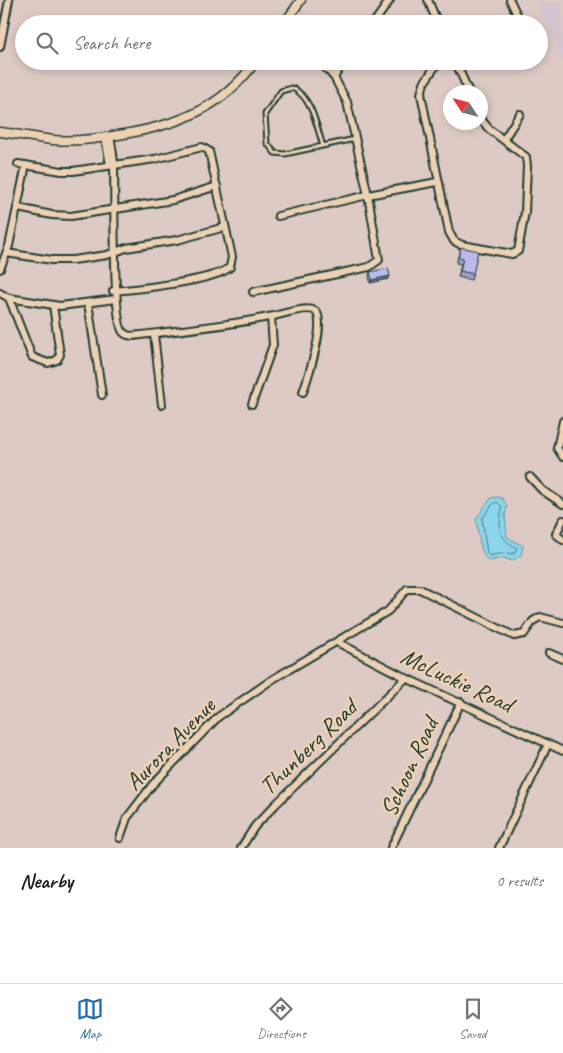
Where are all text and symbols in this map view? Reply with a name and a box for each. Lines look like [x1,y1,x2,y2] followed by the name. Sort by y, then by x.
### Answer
[15,15,548,70] search box
[33,29,61,57] icon: search
[73,31,150,55] text: Search here
[443,85,488,130] north arrow
[396,641,521,721] street label: McLuckie Road
[118,690,223,797] street label: Aurora Avenue
[253,690,366,801] street label: Thunberg Road
[373,710,446,821] street label: Schoon Road
[20,868,73,894] text: Nearby
[496,871,543,891] text: 0 results
[76,995,104,1042] tab: Map
[257,995,306,1042] tab: Directions
[459,995,487,1042] tab: Saved

